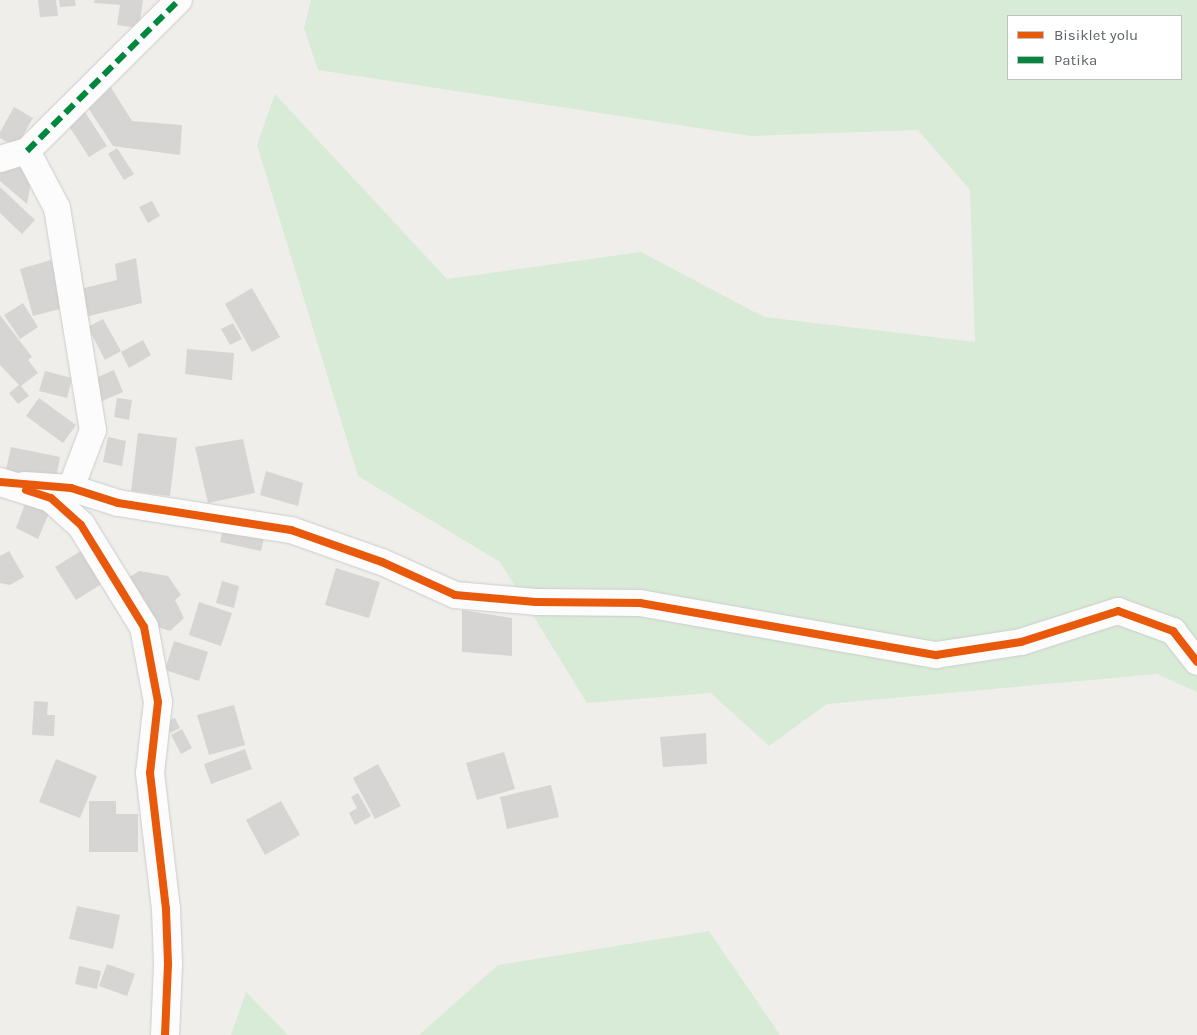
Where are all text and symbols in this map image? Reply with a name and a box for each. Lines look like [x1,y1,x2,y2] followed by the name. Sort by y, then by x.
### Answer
[1007,15,1182,80] legend
[1054,26,1138,44] text: Bisiklet yolu
[1054,51,1097,69] text: Patika

